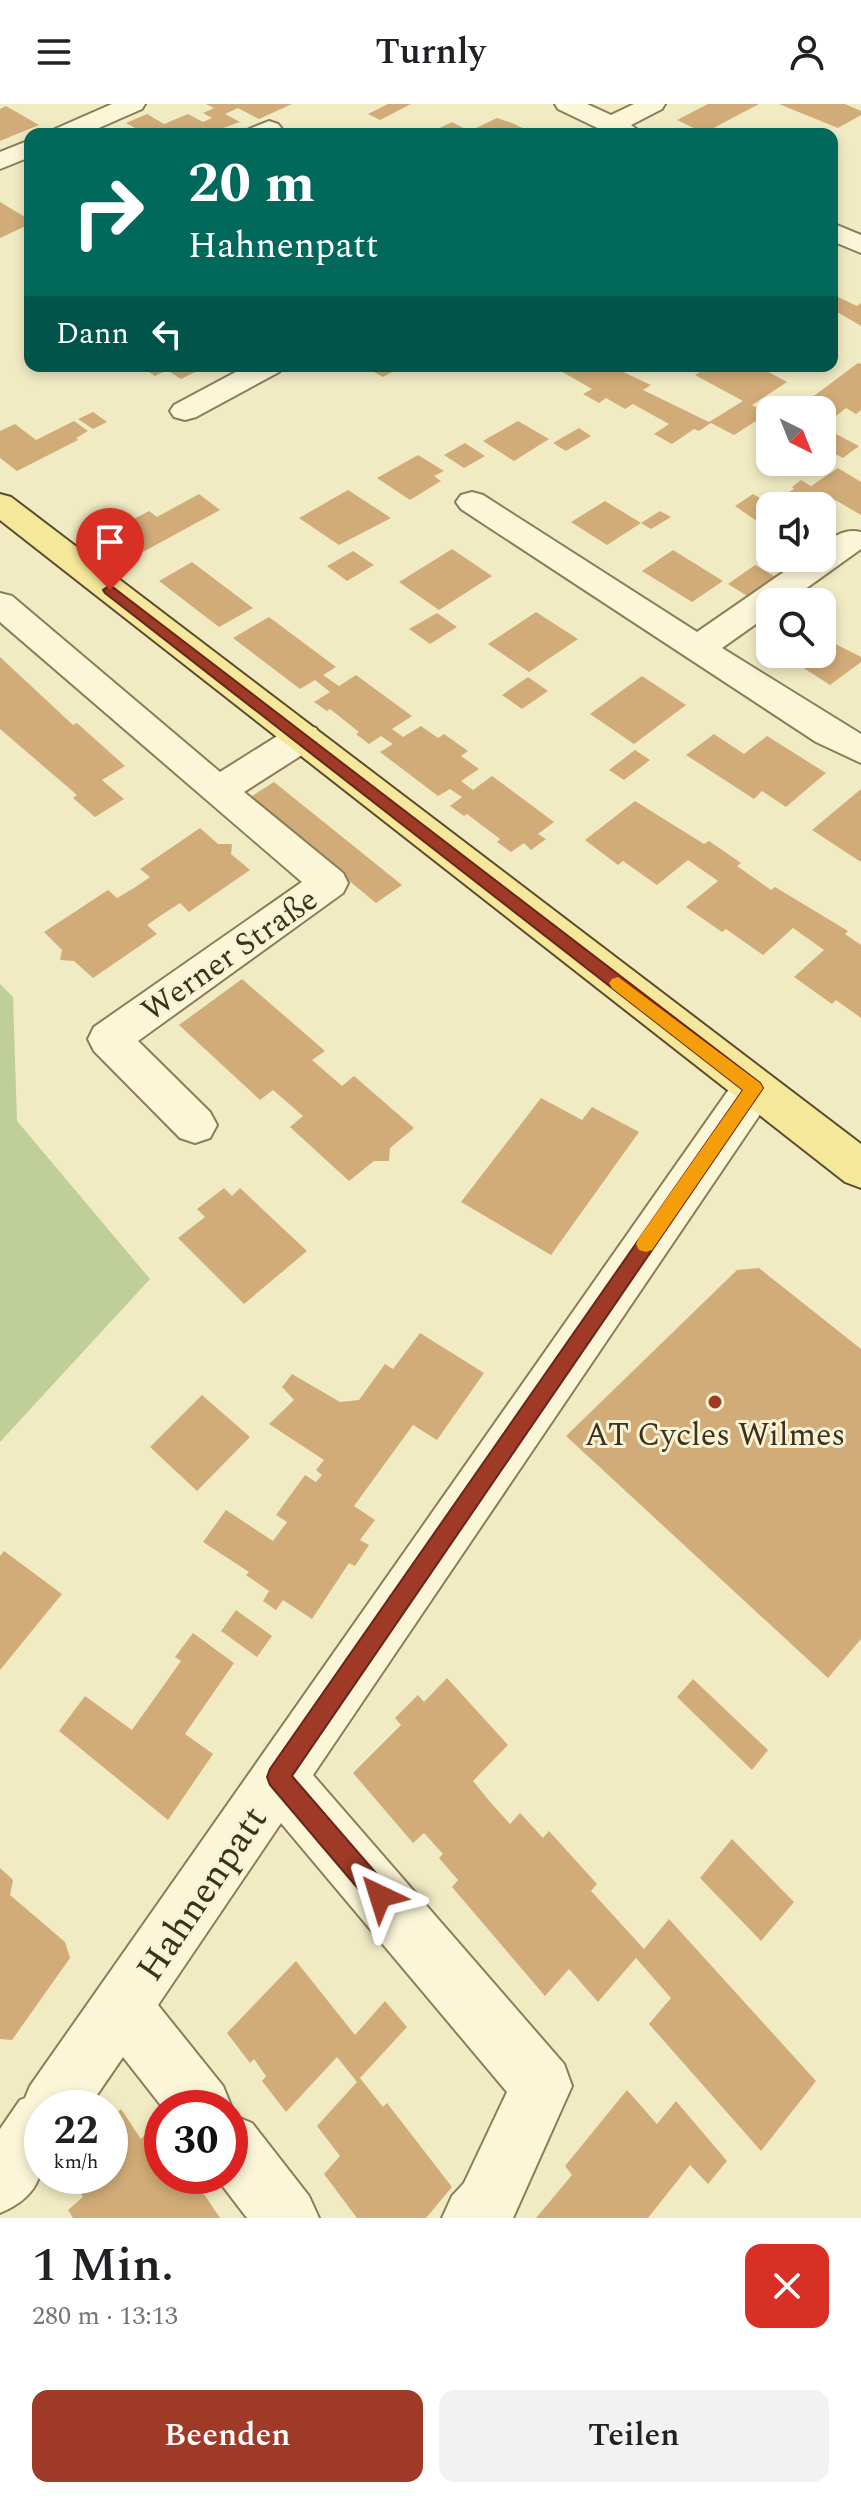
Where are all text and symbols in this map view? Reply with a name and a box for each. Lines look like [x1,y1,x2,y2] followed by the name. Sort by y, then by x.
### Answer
[375,25,486,80] text: Turnly
[32,30,76,74] icon: menu
[785,30,829,74] icon: person
[188,142,315,227] text: 20 m
[56,160,160,264] icon: right
[188,219,379,274] text: Hahnenpatt
[56,311,129,357] text: Dann
[145,312,189,356] icon: left
[756,396,836,476] north arrow
[756,396,836,668] map controls
[756,492,836,572] button: sound
[76,508,144,590] pin
[88,520,132,564] icon: arrive
[756,588,836,668] button: search
[131,876,328,1034] street label: Werner Straße
[706,1393,724,1411] marker: AT Cycles Wilmes
[585,1411,845,1460] place label: AT Cycles Wilmes
[122,1795,283,1994] street label: Hahnenpatt
[338,1854,422,1938] position arrow
[144,2090,248,2194] speed limit sign: 30
[54,2101,98,2162] text: 22
[54,2147,99,2177] text: km/h
[32,2229,174,2302] text: 1 Min.
[745,2244,829,2328] button: close
[32,2296,178,2336] text: 280 m · 13:13
[32,2390,423,2482] button: Beenden
[439,2390,829,2482] button: Teilen

